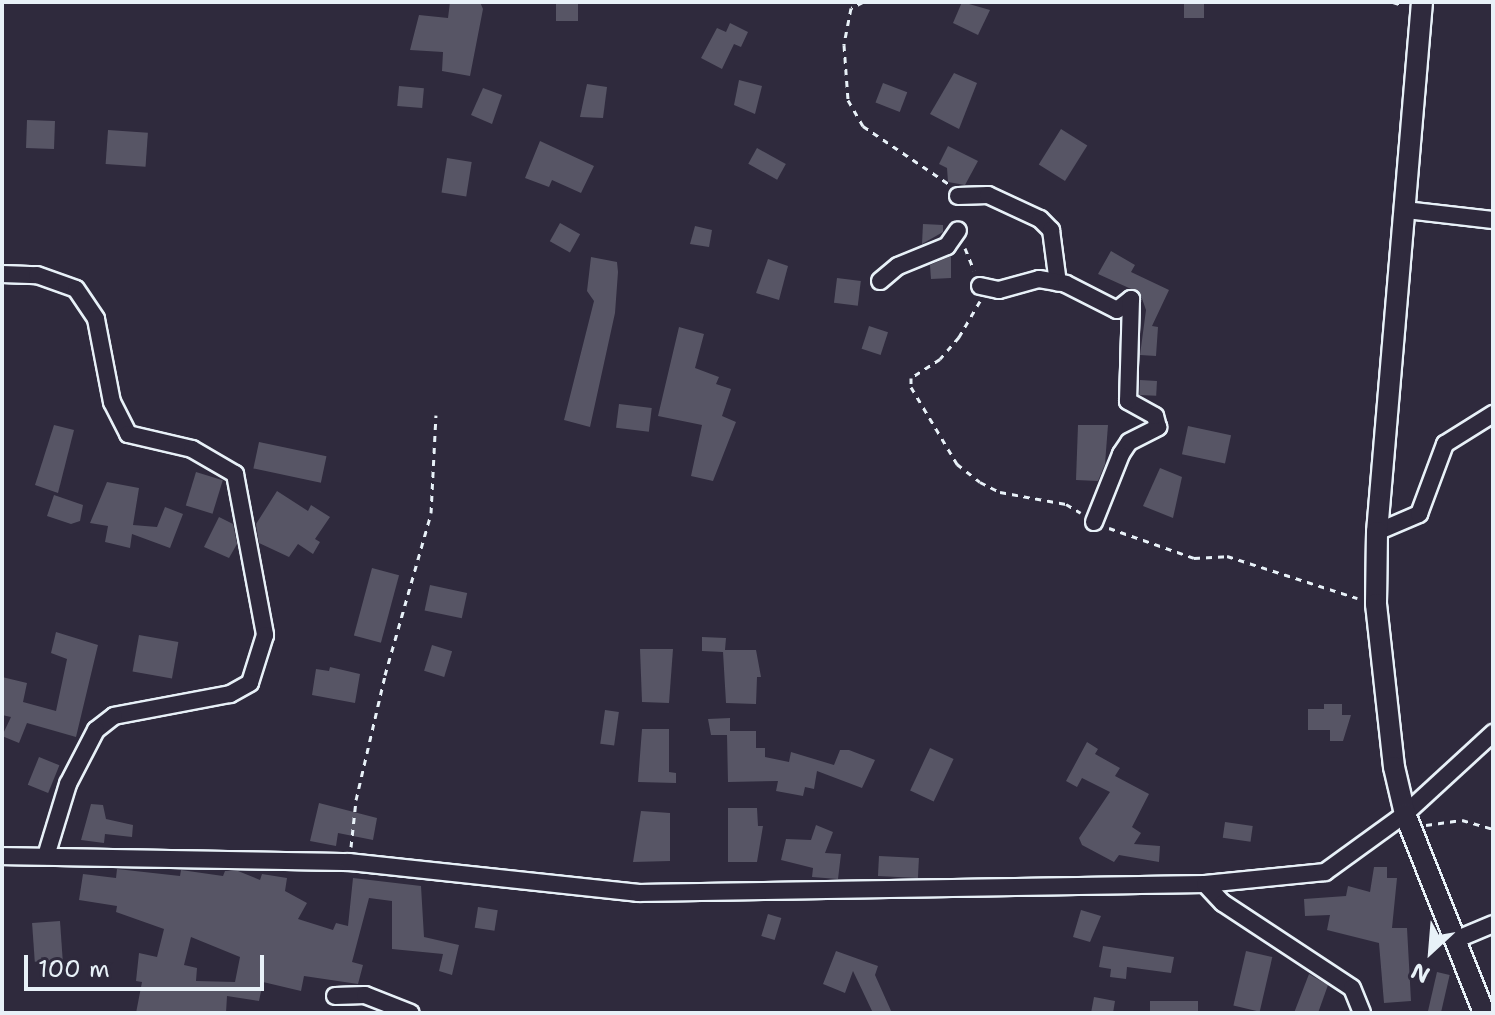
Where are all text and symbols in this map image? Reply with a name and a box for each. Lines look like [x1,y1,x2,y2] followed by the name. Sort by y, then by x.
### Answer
[1391,911,1471,991] north arrow
[28,939,268,989] scale bar
[38,953,110,985] text: 100 m
[1406,956,1434,990] text: N

